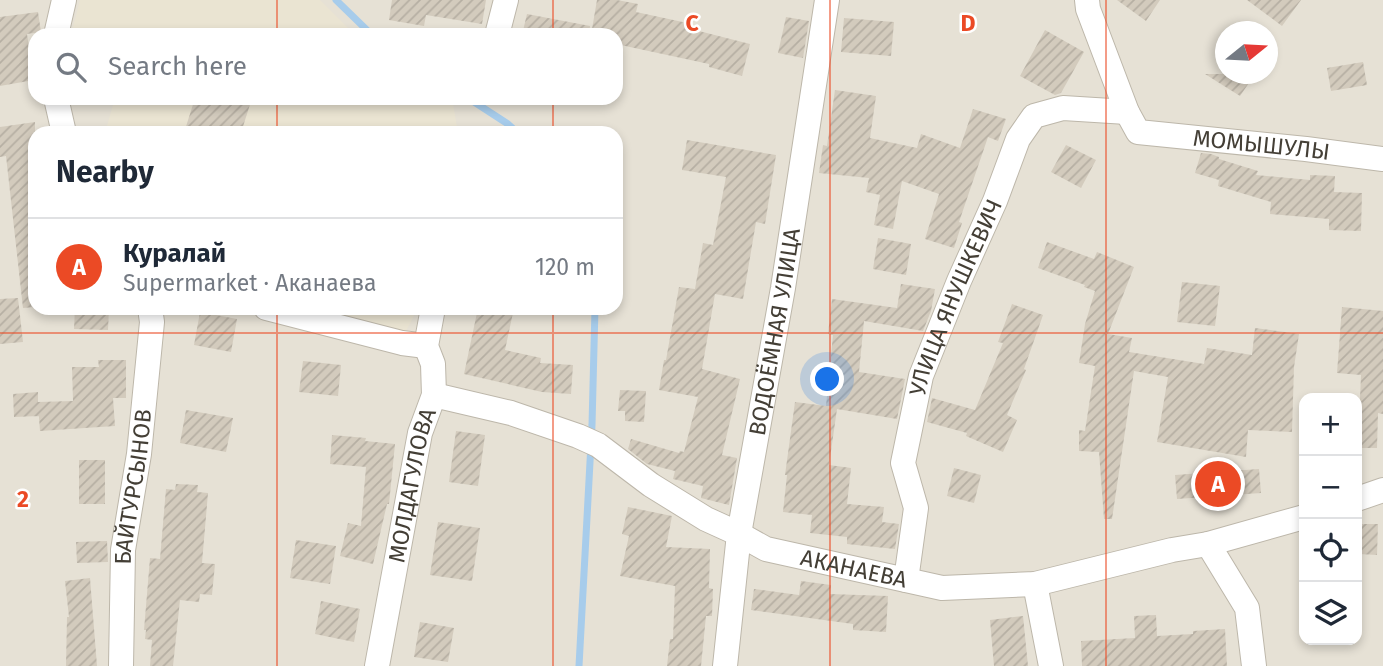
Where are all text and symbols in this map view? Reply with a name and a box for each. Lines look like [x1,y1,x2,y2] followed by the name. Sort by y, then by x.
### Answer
[685,9,699,37] text: C
[961,9,976,37] text: D
[1215,21,1278,84] north arrow
[28,28,623,105] search box
[52,48,90,86] icon: search
[108,51,247,82] text: Search here
[1192,124,1331,166] street label: МОМЫШУЛЫ
[56,154,154,190] text: Nearby
[903,195,1008,398] street label: УЛИЦА ЯНУШКЕВИЧ
[743,225,806,438] street label: ВОДОЁМНАЯ УЛИЦА
[123,238,226,269] text: Куралай
[72,253,86,281] text: A
[535,253,595,281] text: 120 m
[123,269,376,297] text: Supermarket · Аканаева
[810,362,844,396] your location
[1299,393,1362,645] map controls
[1299,393,1362,456] button: +
[382,403,442,565] street label: МОЛДАГУЛОВА
[109,408,157,565] street label: БАЙТУРСЫНОВ
[1299,456,1362,519] button: −
[1195,458,1241,510] pin: A
[17,485,29,513] text: 2
[1299,519,1362,582] button: locate
[798,543,910,594] street label: АКАНАЕВА
[1299,582,1362,645] button: layers

